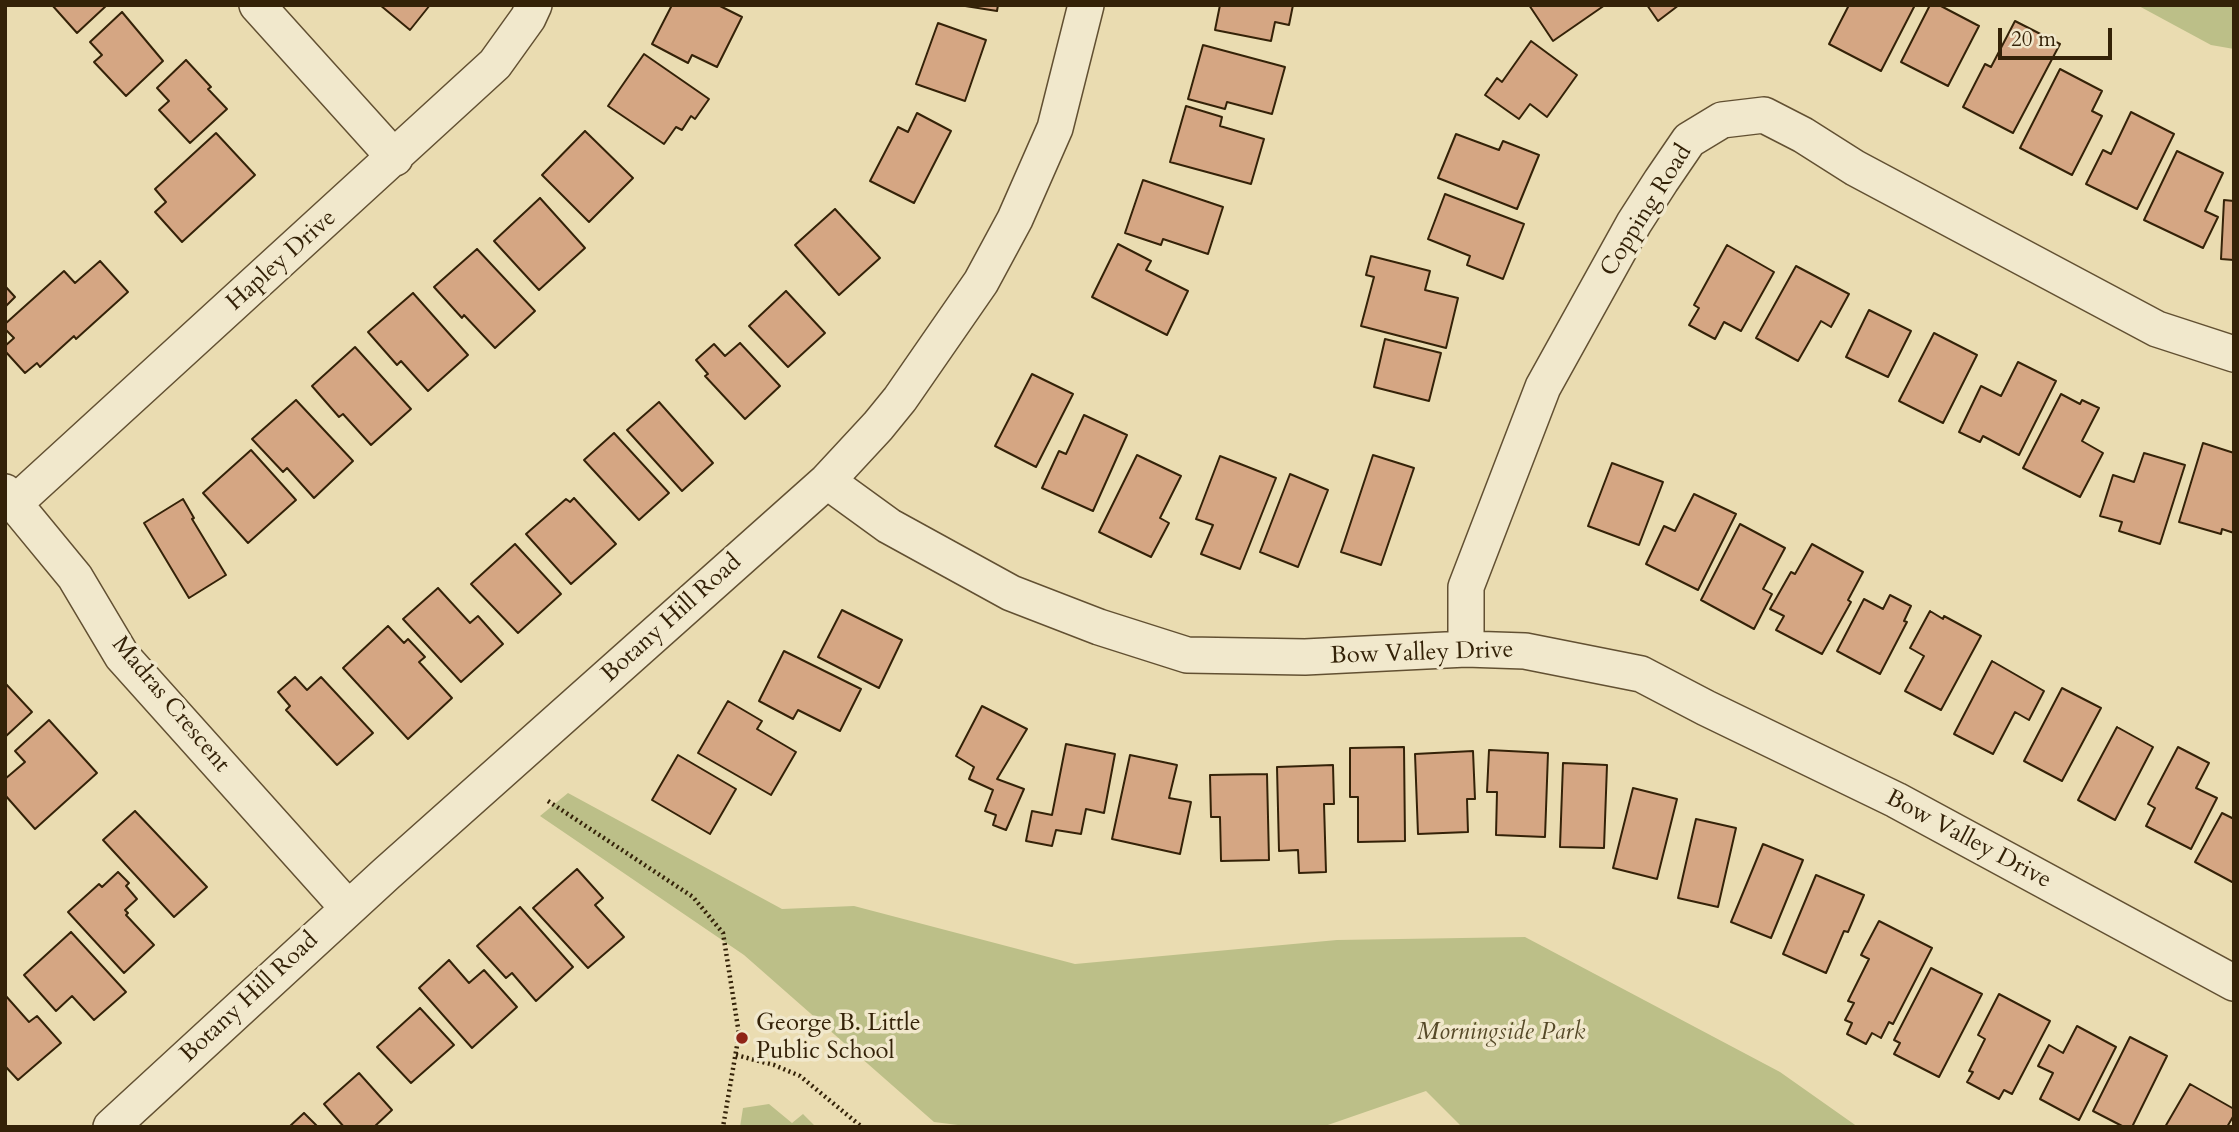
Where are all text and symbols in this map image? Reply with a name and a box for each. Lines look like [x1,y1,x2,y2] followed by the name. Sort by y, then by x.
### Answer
[2001,14,2115,58] scale bar
[2011,25,2056,54] text: 20 m
[1595,140,1699,282] street label: Copping Road
[221,204,343,318] street label: Hapley Drive
[596,549,748,689] street label: Botany Hill Road
[105,631,235,779] street label: Madras Crescent
[1330,636,1514,672] street label: Bow Valley Drive
[1880,784,2056,896] street label: Bow Valley Drive
[175,927,325,1069] street label: Botany Hill Road
[756,1010,921,1066] place label: George B. Little Public School
[1417,1019,1585,1047] park label: Morningside Park
[734,1030,750,1046] marker: George B. Little Public School

